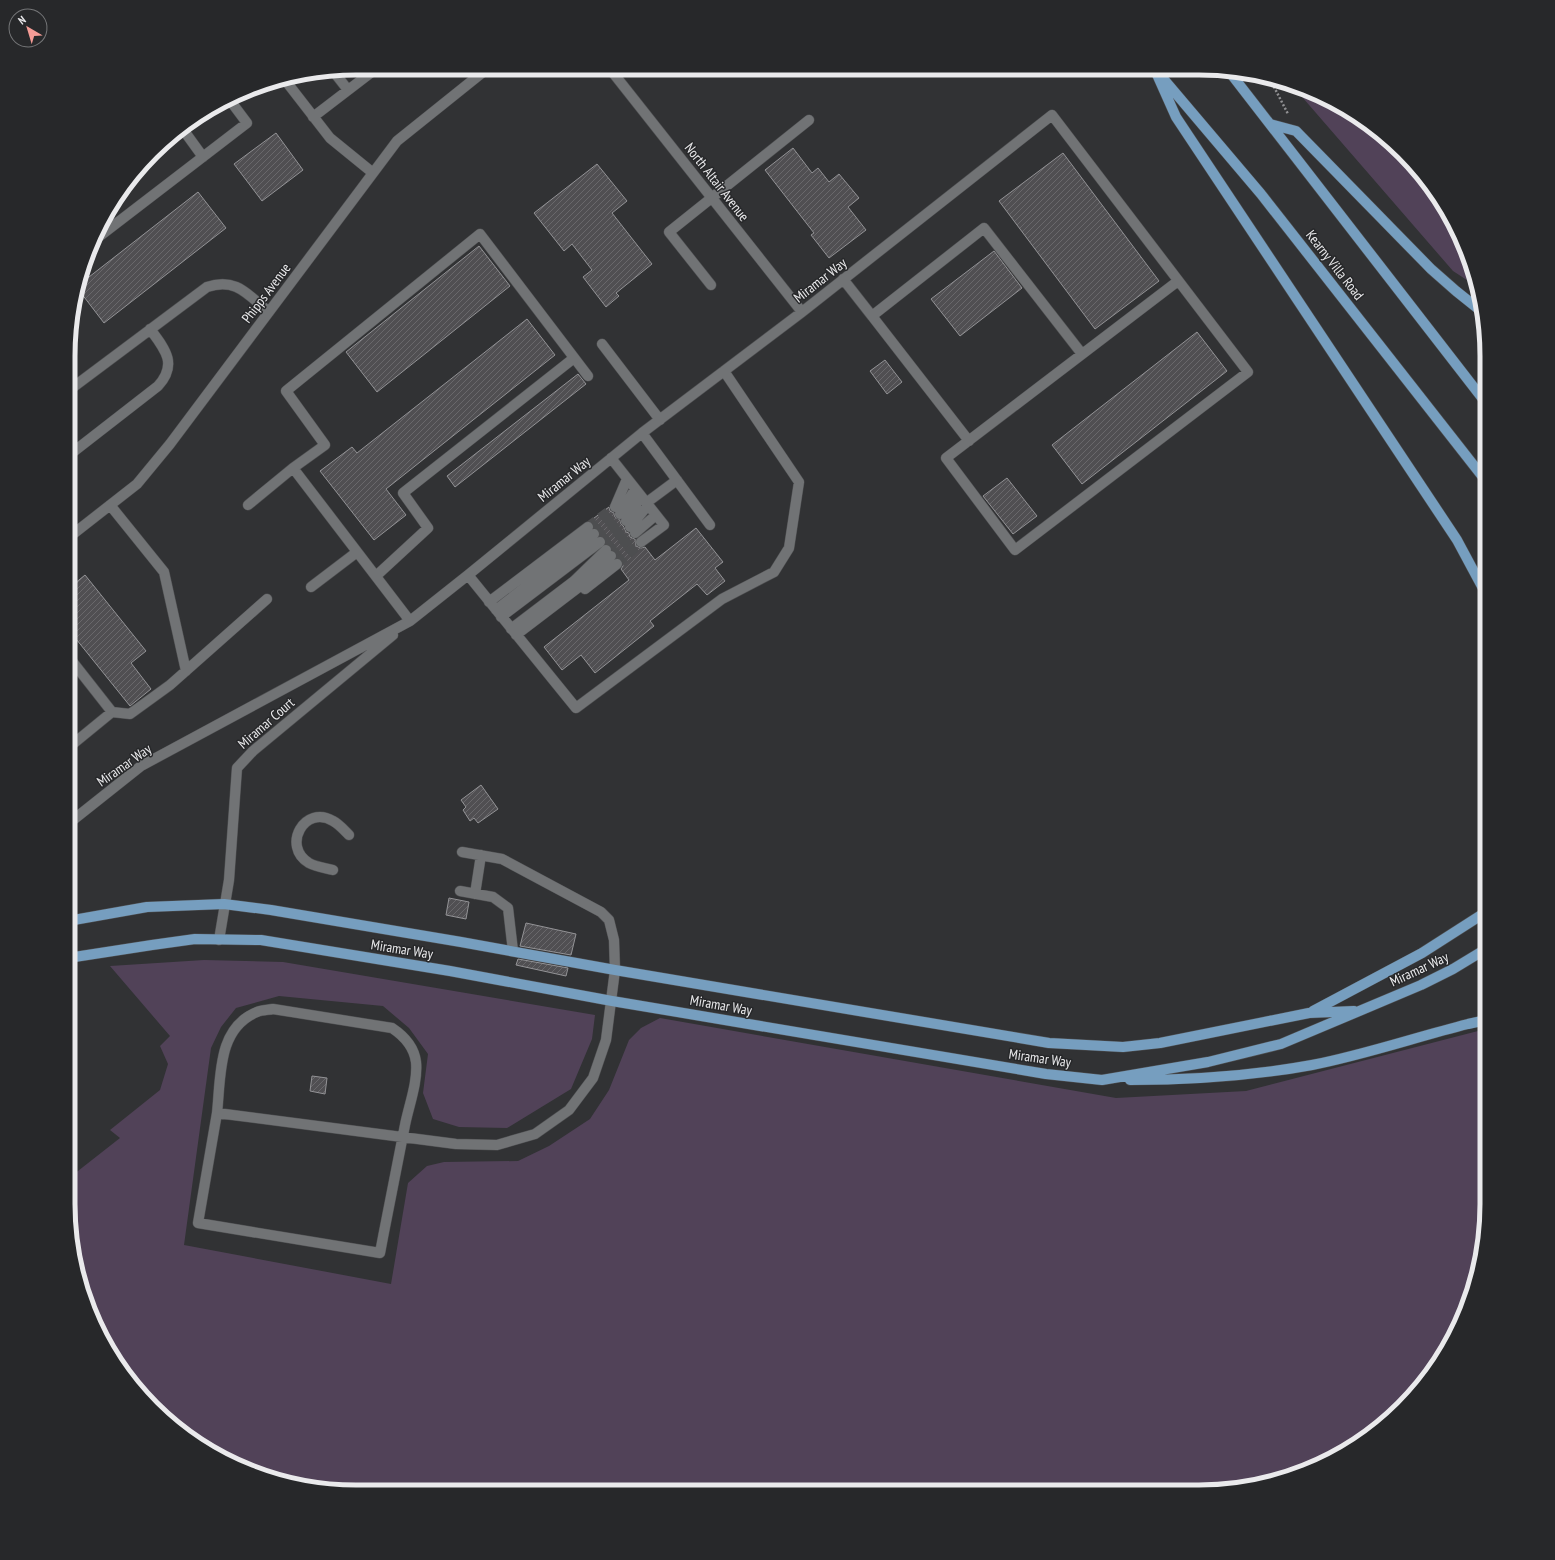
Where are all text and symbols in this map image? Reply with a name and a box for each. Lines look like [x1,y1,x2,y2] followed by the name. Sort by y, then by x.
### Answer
[8,8,48,48] north arrow
[15,13,29,27] text: N
[681,139,753,225] street label: North Altair Avenue
[1302,226,1368,304] street label: Kearny Villa Road
[790,253,851,306] street label: Miramar Way
[238,259,295,327] street label: Phipps Avenue
[534,452,595,506] street label: Miramar Way
[234,693,298,752] street label: Miramar Court
[93,739,155,790] street label: Miramar Way
[370,935,435,963] street label: Miramar Way
[1387,947,1452,990] street label: Miramar Way
[689,991,754,1019] street label: Miramar Way
[1008,1045,1073,1071] street label: Miramar Way

